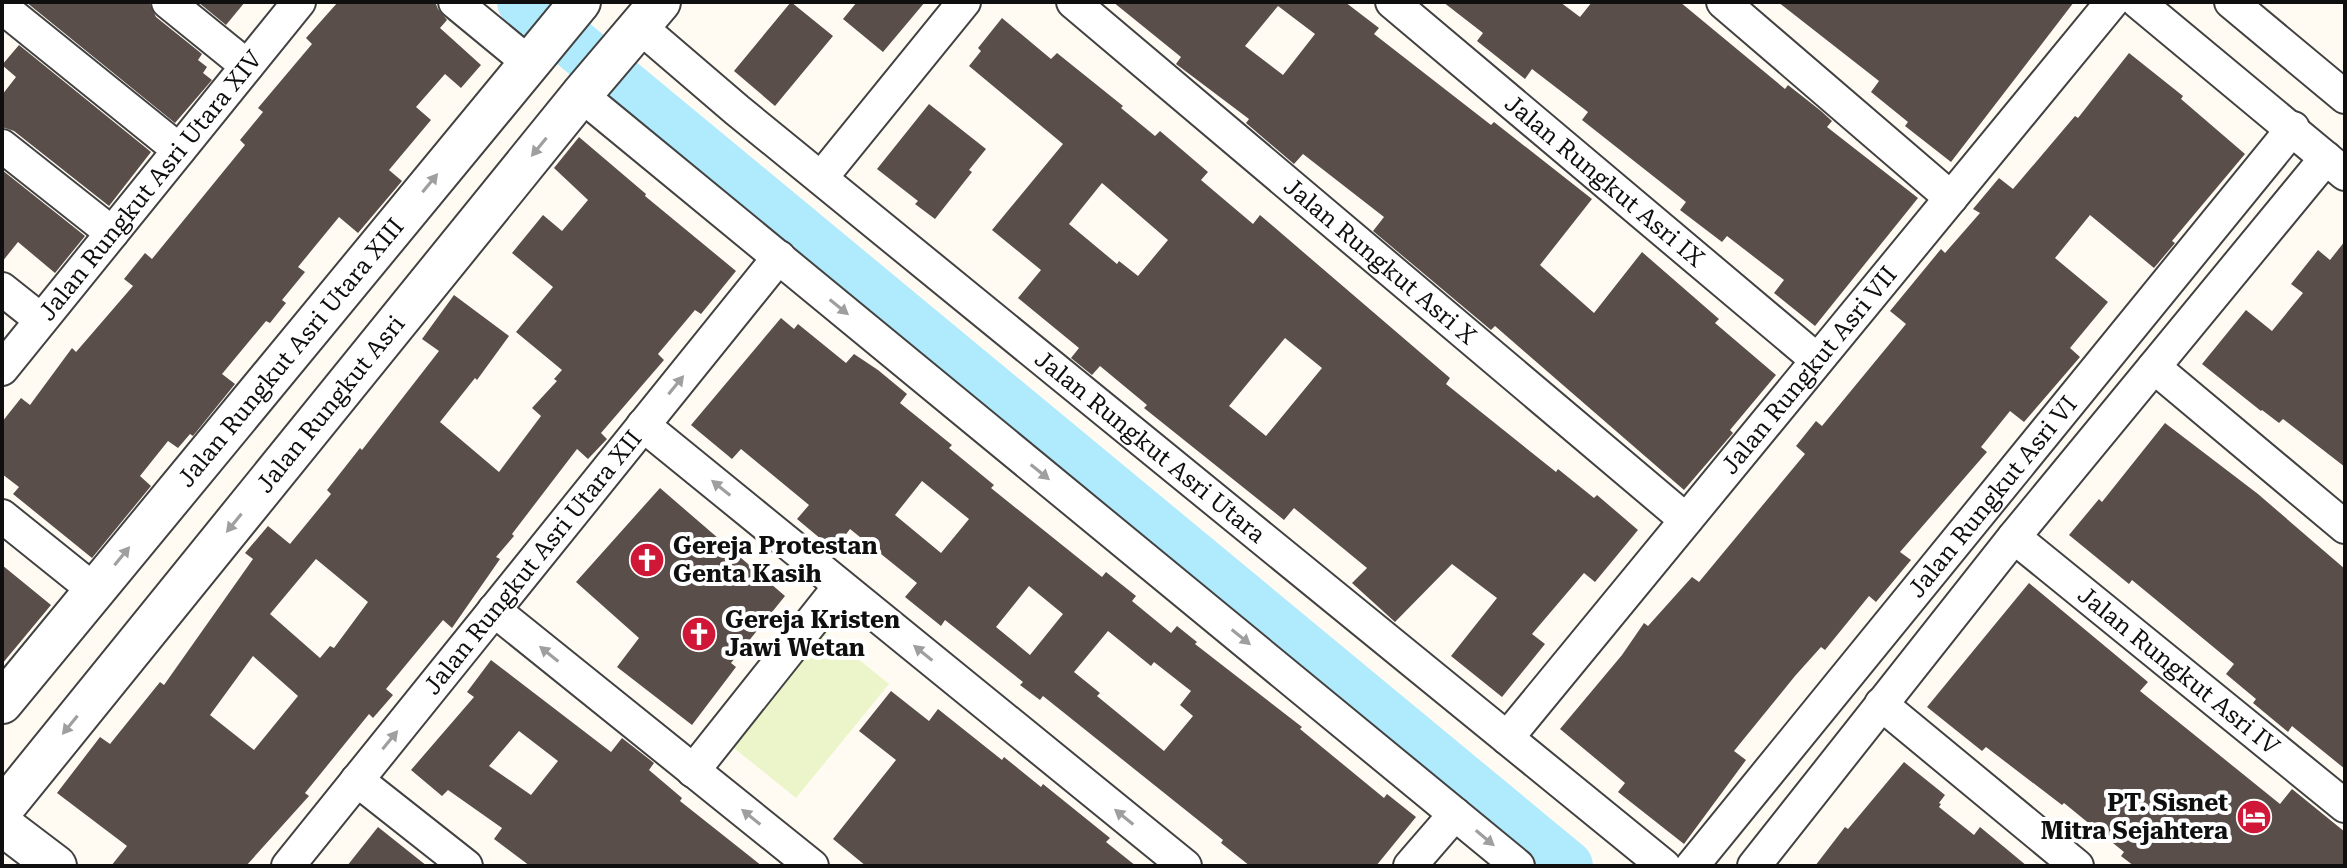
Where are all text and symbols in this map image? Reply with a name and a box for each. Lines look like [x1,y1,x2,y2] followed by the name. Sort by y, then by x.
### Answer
[33,45,268,326] street label: Jalan Rungkut Asri Utara XIV
[1499,89,1710,273] street label: Jalan Rungkut Asri IX
[531,137,548,157] one-way arrow
[1278,172,1482,351] street label: Jalan Rungkut Asri X
[421,173,438,193] one-way arrow
[172,211,408,493] street label: Jalan Rungkut Asri Utara XIII
[1716,261,1903,480] street label: Jalan Rungkut Asri VII
[829,298,849,315] one-way arrow
[250,311,410,499] street label: Jalan Rungkut Asri
[1029,345,1271,549] street label: Jalan Rungkut Asri Utara
[667,375,684,395] one-way arrow
[1902,391,2083,603] street label: Jalan Rungkut Asri VI
[418,425,647,700] street label: Jalan Rungkut Asri Utara XII
[1030,463,1050,480] one-way arrow
[711,481,731,497] one-way arrow
[226,513,243,533] one-way arrow
[673,532,877,588] place label: Gereja Protestan Genta Kasih
[628,541,666,579] church icon: Gereja Protestan Genta Kasih
[113,546,130,566] one-way arrow
[2072,581,2285,761] street label: Jalan Rungkut Asri IV
[725,606,900,662] place label: Gereja Kristen Jawi Wetan
[680,615,718,653] church icon: Gereja Kristen Jawi Wetan
[1230,628,1250,645] one-way arrow
[913,645,933,662] one-way arrow
[538,646,559,663] one-way arrow
[63,715,79,735] one-way arrow
[381,730,397,750] one-way arrow
[2041,789,2228,845] place label: PT. Sisnet Mitra Sejahtera
[2235,798,2273,836] hotel icon: PT. Sisnet Mitra Sejahtera
[741,809,761,826] one-way arrow
[1114,809,1134,826] one-way arrow
[1474,829,1494,846] one-way arrow

